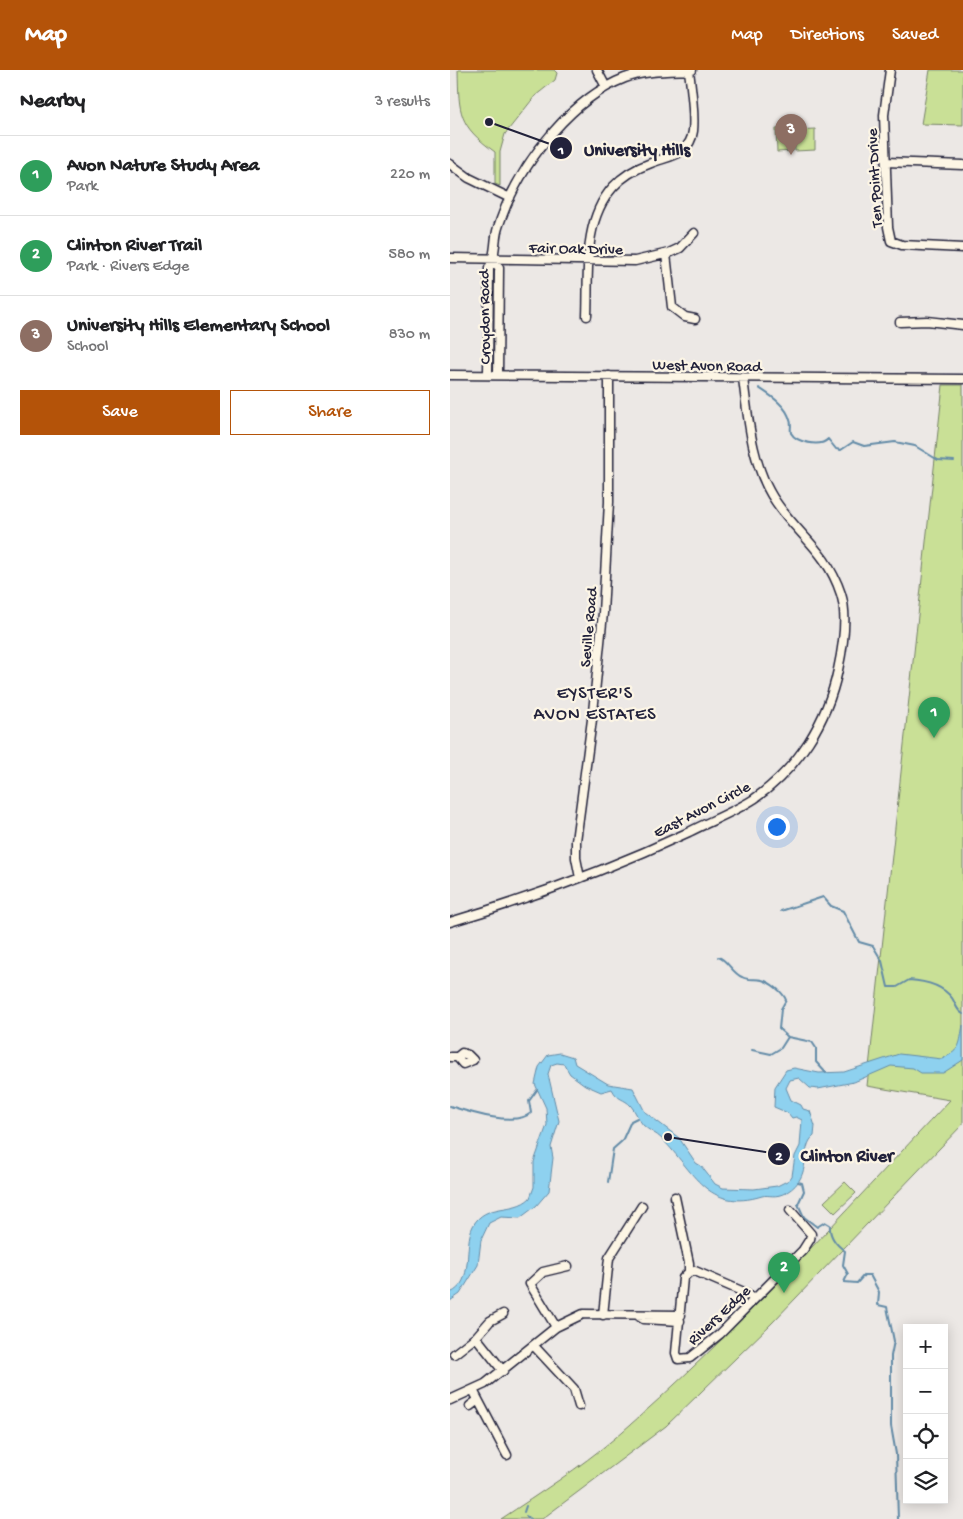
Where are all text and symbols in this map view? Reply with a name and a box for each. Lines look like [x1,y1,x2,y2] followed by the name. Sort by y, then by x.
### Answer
[25,21,67,50] text: Map
[731,25,763,46] text: Map
[791,25,864,46] text: Directions
[892,25,938,46] text: Saved
[20,90,85,115] text: Nearby
[375,93,430,112] text: 3 results
[775,114,807,155] pin: 3
[864,127,889,229] street label: Ten Point Drive
[549,132,700,165] callout: University Hills
[584,141,691,162] text: University Hills
[557,142,564,160] text: 1
[67,155,259,178] text: Avon Nature Study Area
[33,166,39,185] text: 1
[390,166,430,185] text: 220 m
[67,178,98,197] text: Park
[67,235,202,258] text: Clinton River Trail
[528,240,624,261] street label: Fair Oak Drive
[32,246,40,265] text: 2
[389,246,430,265] text: 580 m
[67,258,189,277] text: Park · Rivers Edge
[476,268,497,364] street label: Croydon Road
[67,315,330,338] text: University Hills Elementary School
[32,326,40,345] text: 3
[389,326,430,345] text: 830 m
[67,338,109,357] text: School
[652,357,763,378] street label: West Avon Road
[20,390,220,435] button: Save
[230,390,430,435] button: Share
[578,585,604,668] street label: Seville Road
[533,684,657,726] district label: EYSTER'S AVON ESTATES
[918,697,950,738] pin: 1
[651,778,755,844] street label: East Avon Circle
[764,814,790,840] your location
[766,1138,904,1171] callout: Clinton River
[800,1147,896,1168] text: Clinton River
[775,1148,783,1166] text: 2
[768,1252,800,1293] pin: 2
[685,1282,756,1351] street label: Rivers Edge
[903,1324,948,1504] map controls
[903,1324,948,1369] button: +
[903,1369,948,1414] button: −
[903,1414,948,1459] button: locate
[903,1459,948,1504] button: layers

